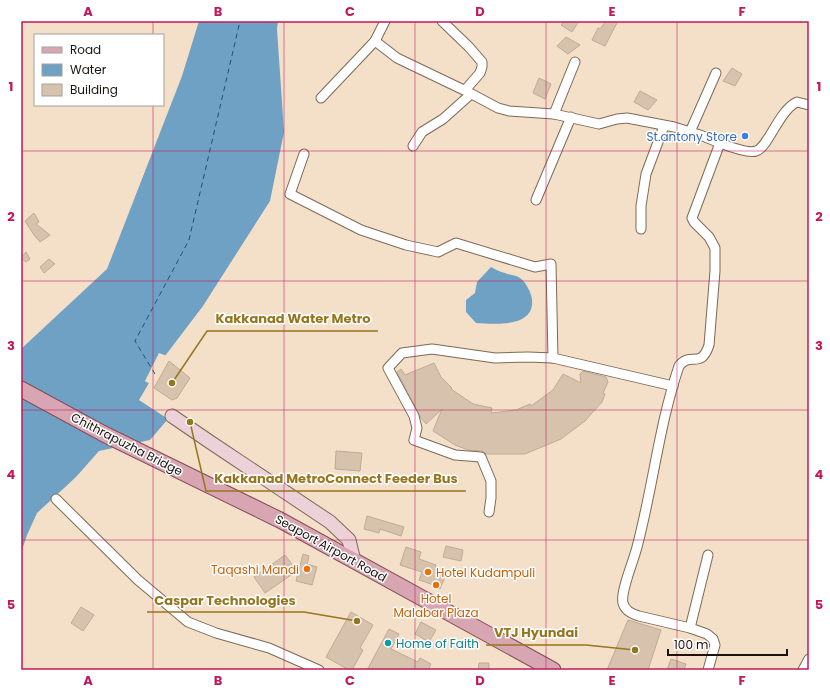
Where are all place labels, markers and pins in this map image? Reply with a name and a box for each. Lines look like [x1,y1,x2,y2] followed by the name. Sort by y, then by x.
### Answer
[647,128,737,145] place label: St.antony Store
[740,131,750,141] marker: St.antony Store
[207,306,378,331] callout: Kakkanad Water Metro
[206,466,466,491] callout: Kakkanad MetroConnect Feeder Bus
[211,561,299,578] place label: Taqashi Mandi
[302,564,312,574] marker: Taqashi Mandi
[436,564,535,581] place label: Hotel Kudampuli
[423,567,433,577] marker: Hotel Kudampuli
[431,580,441,590] marker: Hotel Malabar Plaza
[147,587,304,612] callout: Caspar Technologies
[394,590,479,621] place label: Hotel Malabar Plaza
[486,620,586,645] callout: VTJ Hyundai
[396,635,479,652] place label: Home of Faith
[383,638,393,648] marker: Home of Faith

